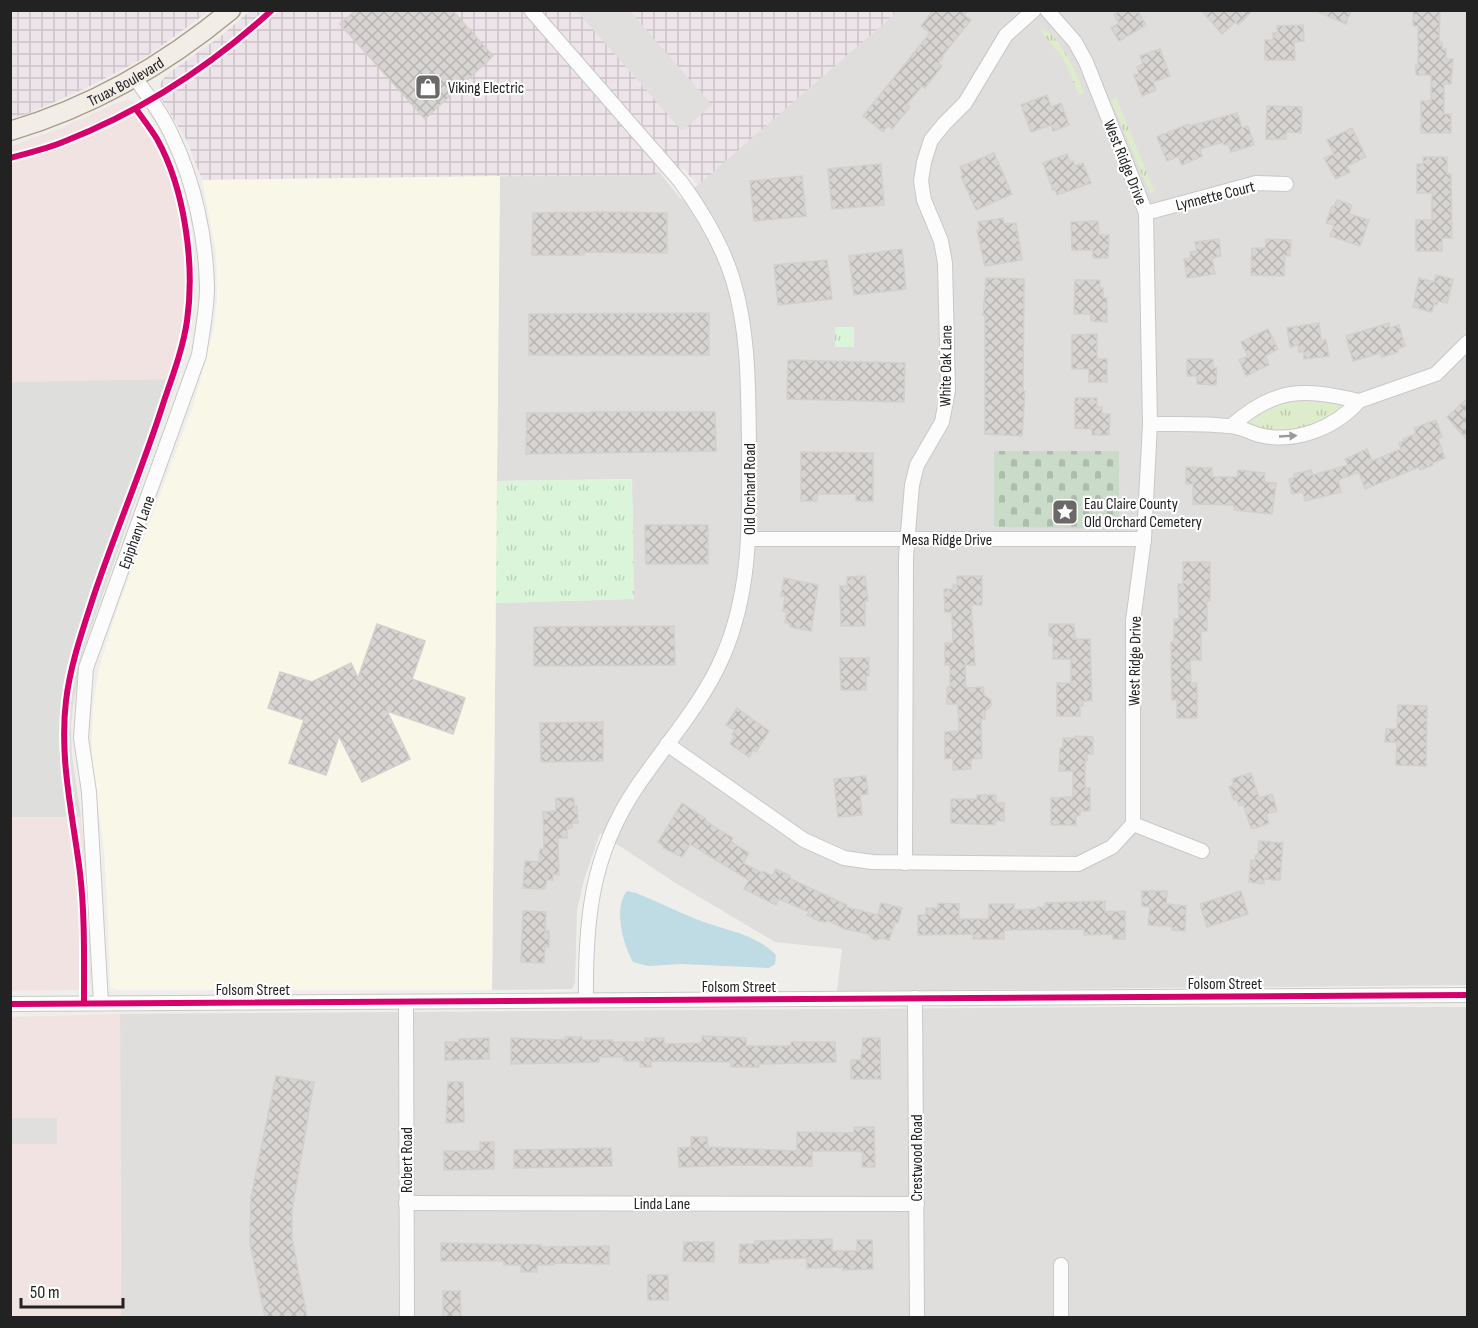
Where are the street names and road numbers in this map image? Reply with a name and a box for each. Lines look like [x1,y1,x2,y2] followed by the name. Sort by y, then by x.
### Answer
[85,54,168,111] street label: Truax Boulevard
[1099,117,1150,208] street label: West Ridge Drive
[1174,177,1257,215] street label: Lynnette Court
[936,325,957,407] street label: White Oak Lane
[741,443,760,535] street label: Old Orchard Road
[115,493,159,572] street label: Epiphany Lane
[902,531,992,550] street label: Mesa Ridge Drive
[1125,616,1146,706] street label: West Ridge Drive
[1188,975,1262,994] street label: Folsom Street
[702,978,776,997] street label: Folsom Street
[216,981,290,1000] street label: Folsom Street
[908,1114,927,1202] street label: Crestwood Road
[398,1127,417,1193] street label: Robert Road
[634,1195,690,1214] street label: Linda Lane

